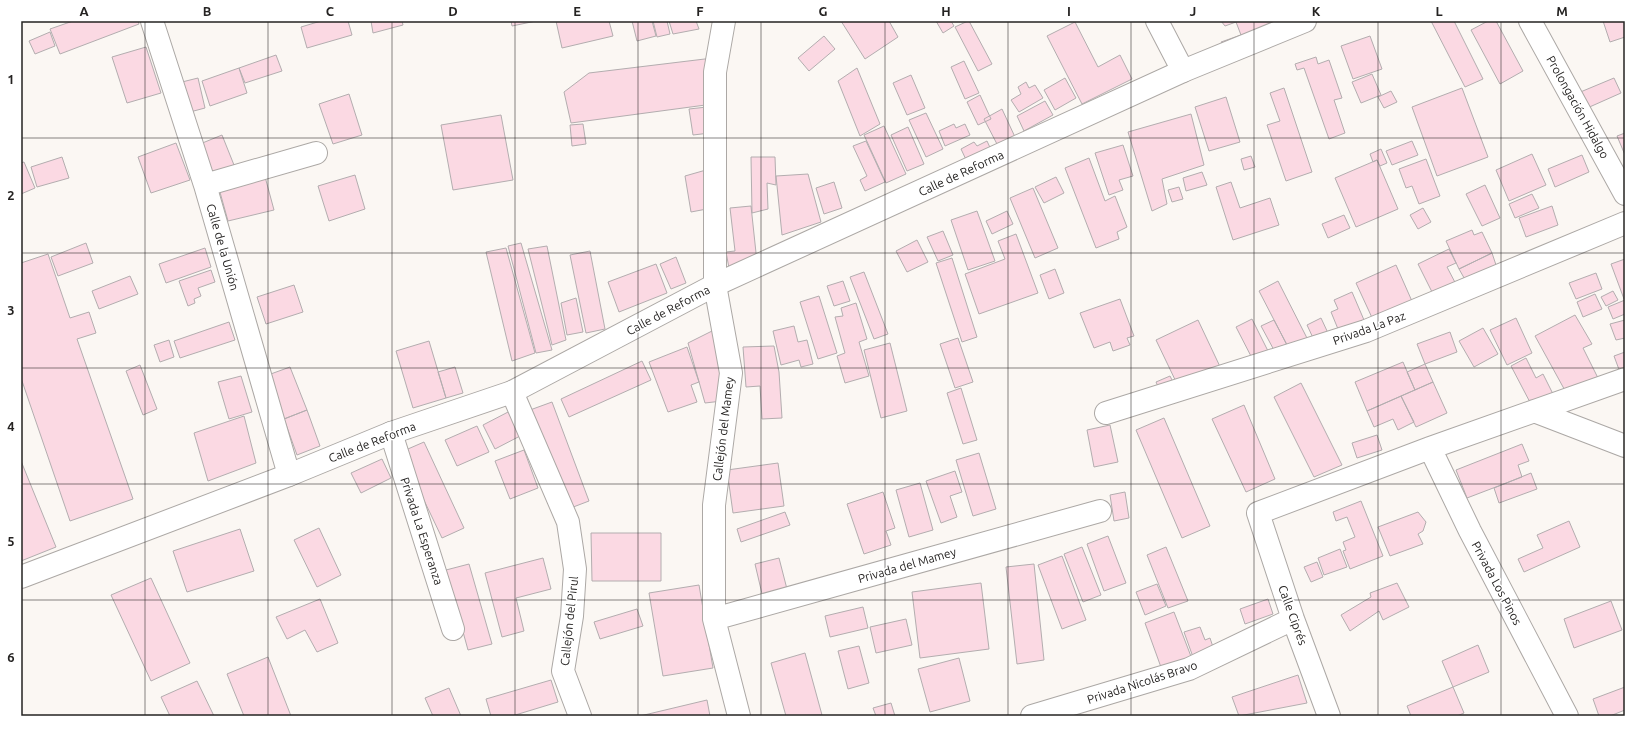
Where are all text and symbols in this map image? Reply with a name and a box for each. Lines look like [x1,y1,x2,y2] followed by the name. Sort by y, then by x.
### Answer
[79,4,89,18] text: A
[203,4,212,18] text: B
[326,4,335,18] text: C
[448,4,458,18] text: D
[573,4,581,18] text: E
[696,4,704,18] text: F
[819,4,828,18] text: G
[941,4,951,18] text: H
[1067,4,1071,18] text: I
[1190,4,1196,18] text: J
[1312,4,1321,18] text: K
[1435,4,1443,18] text: L
[1556,4,1568,18] text: M
[1544,53,1612,161] street label: Prolongación Hidalgo
[7,72,15,86] text: 1
[916,148,1006,198] street label: Calle de Reforma
[7,188,15,202] text: 2
[204,202,242,292] street label: Calle de la Unión
[624,283,712,337] street label: Calle de Reforma
[7,303,15,317] text: 3
[1331,309,1408,347] street label: Privada La Paz
[710,376,736,482] street label: Callejón del Mamey
[7,419,15,433] text: 4
[327,419,417,465] street label: Calle de Reforma
[398,476,446,586] street label: Privada La Esperanza
[7,534,15,548] text: 5
[1469,539,1525,627] street label: Privada Los Pinos
[856,545,958,585] street label: Privada del Mamey
[558,575,580,667] street label: Callejón del Pirul
[1276,583,1310,647] street label: Calle Ciprés
[7,650,15,664] text: 6
[1085,658,1199,706] street label: Privada Nicolás Bravo

